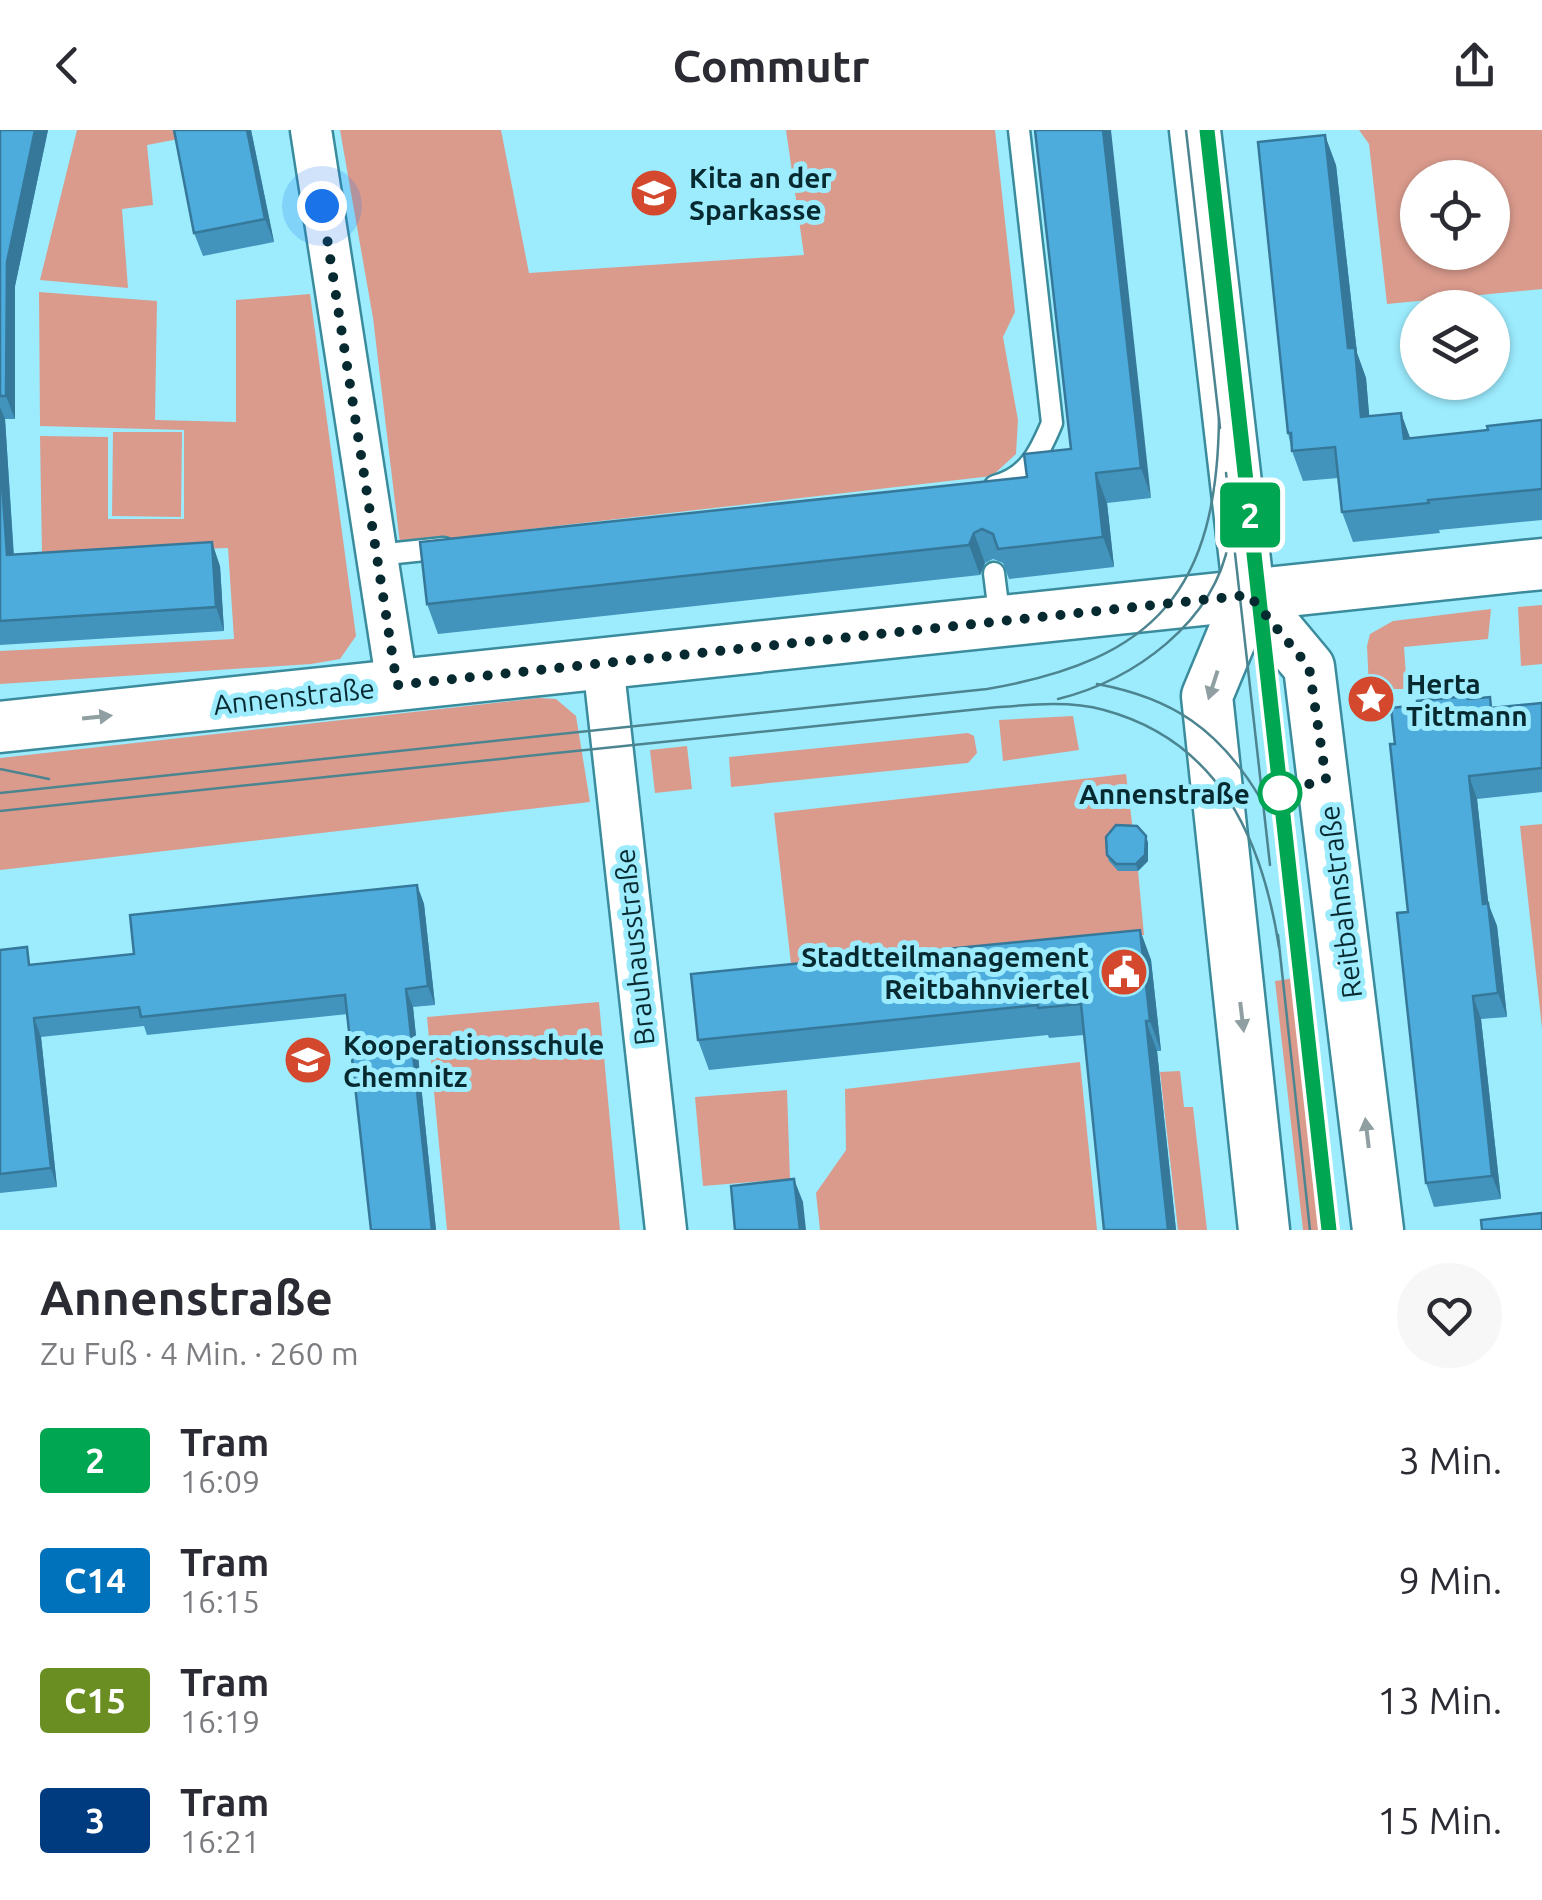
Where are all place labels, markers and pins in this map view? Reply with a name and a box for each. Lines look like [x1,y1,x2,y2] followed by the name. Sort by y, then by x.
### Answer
[689,162,832,225] place label: Kita an der Sparkasse
[628,167,680,219] school or university icon: Kita an der Sparkasse
[1406,668,1528,731] place label: Herta Tittmann
[1345,673,1397,725] place icon: Herta Tittmann
[1259,772,1301,814] marker: Annenstraße
[1079,778,1250,809] place label: Annenstraße
[801,941,1089,1004] place label: Stadtteilmanagement Reitbahnviertel
[1098,946,1150,998] public building icon: Stadtteilmanagement Reitbahnviertel
[343,1029,604,1092] place label: Kooperationsschule Chemnitz
[282,1034,334,1086] school or university icon: Kooperationsschule Chemnitz

